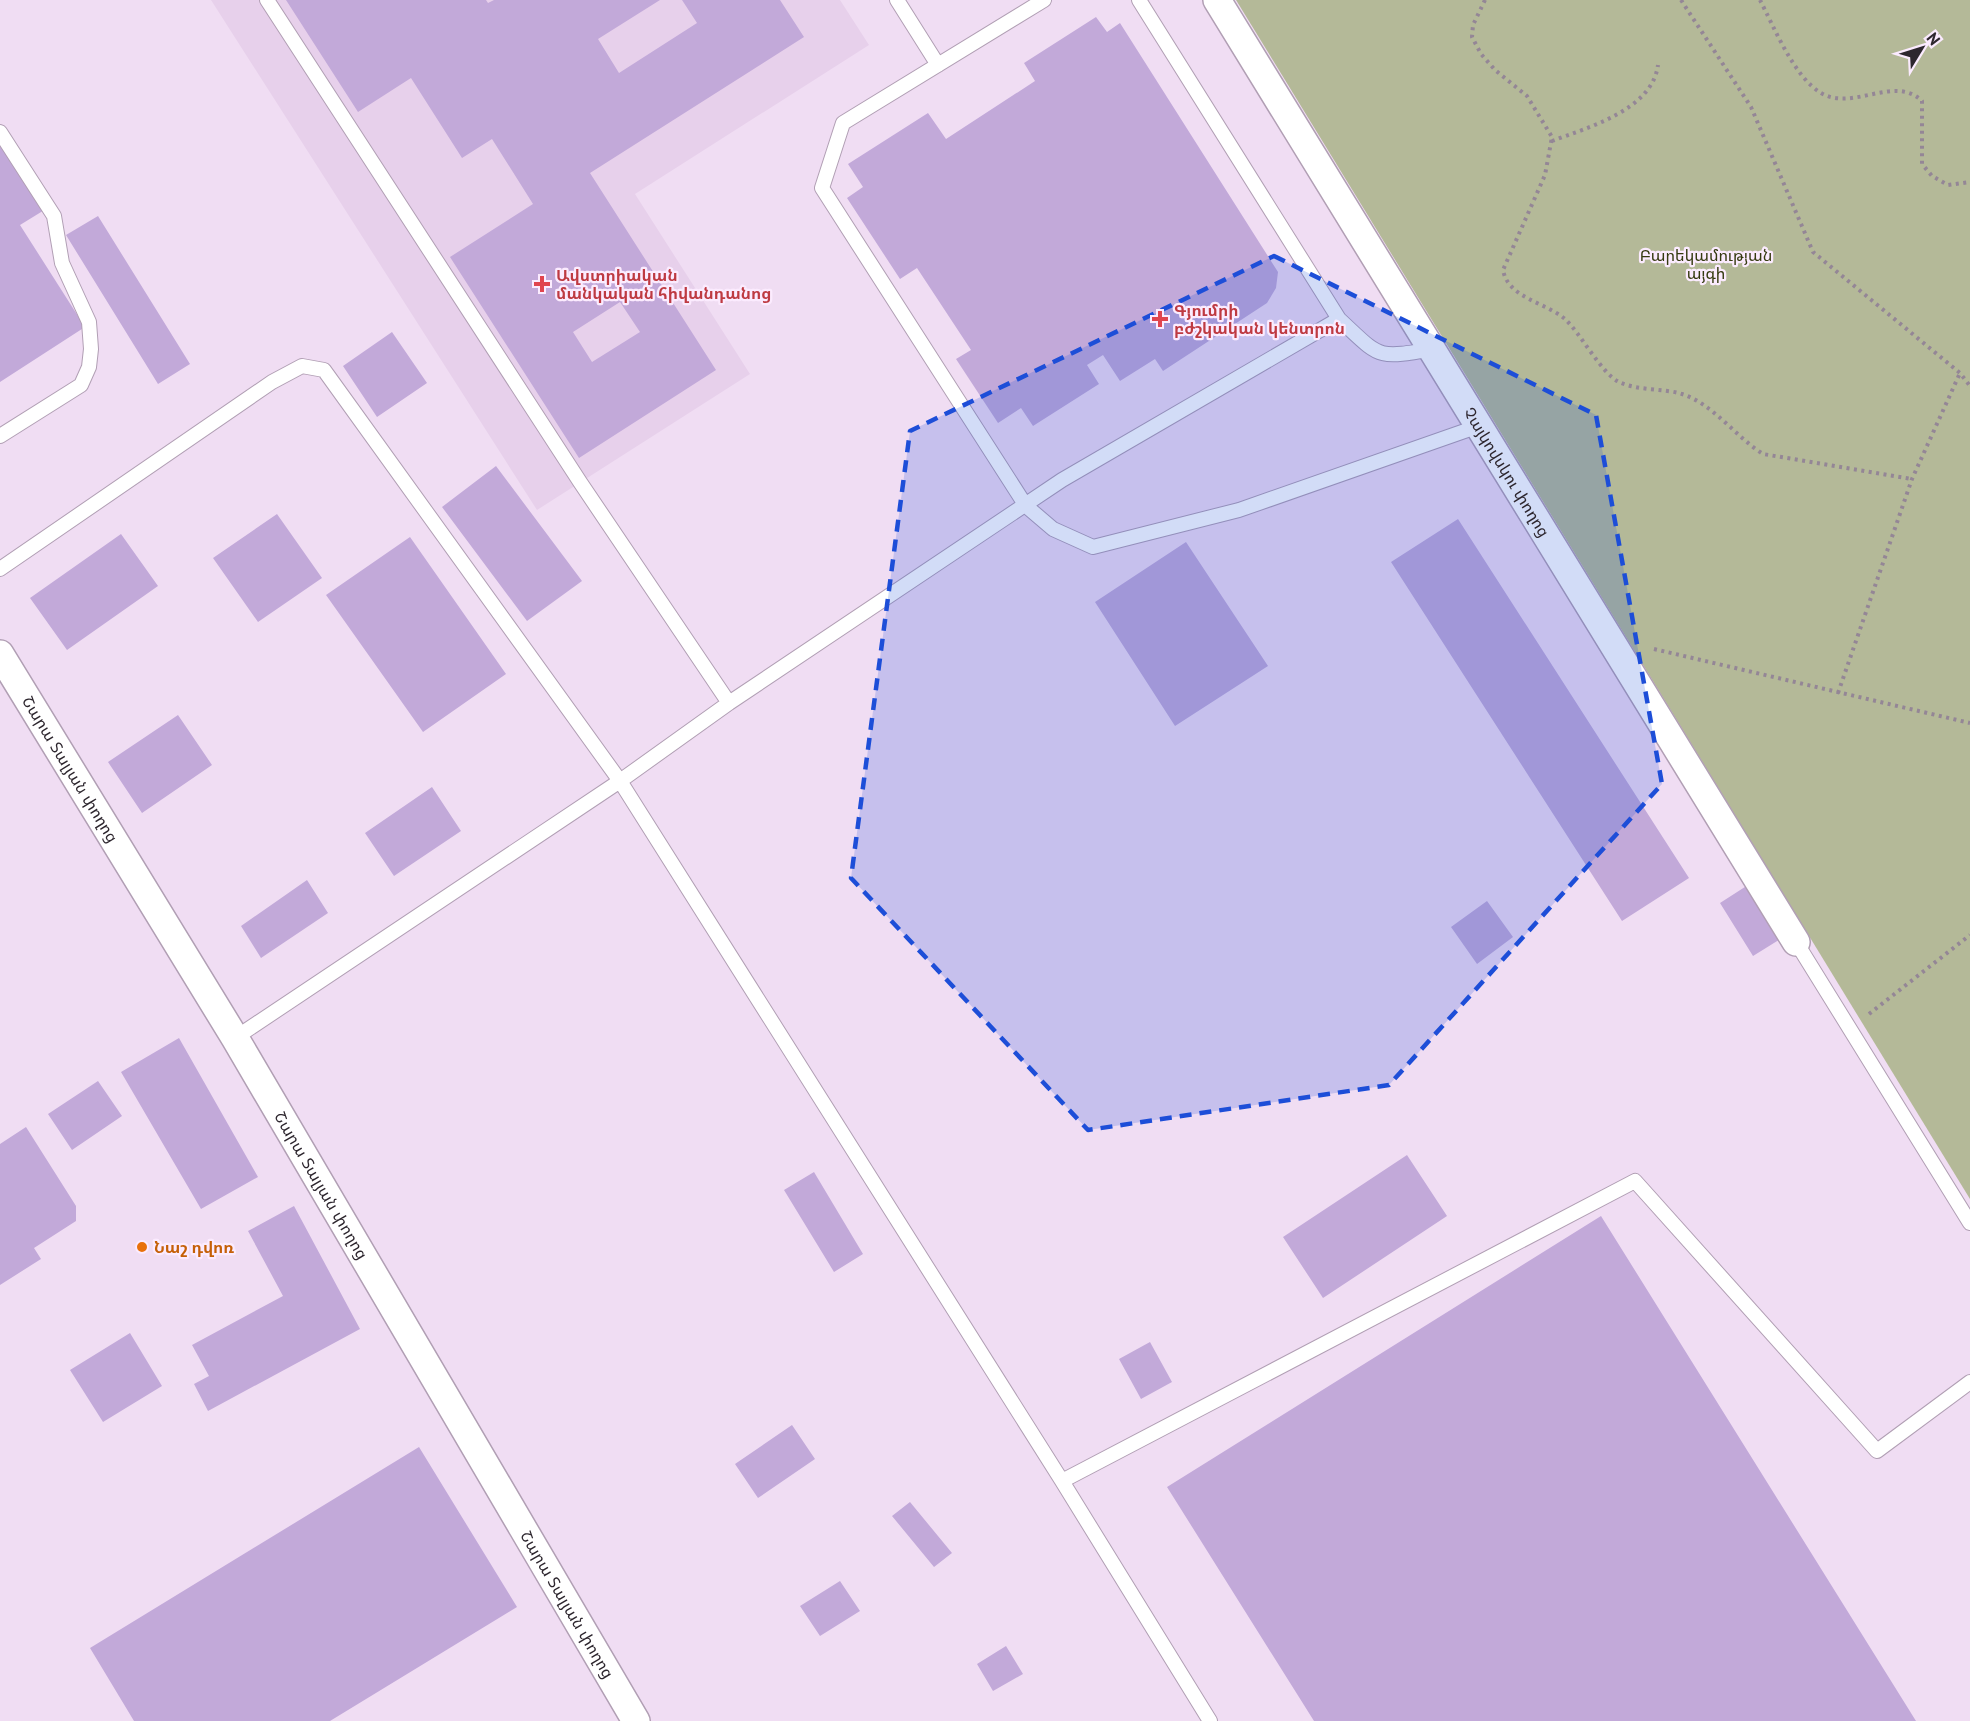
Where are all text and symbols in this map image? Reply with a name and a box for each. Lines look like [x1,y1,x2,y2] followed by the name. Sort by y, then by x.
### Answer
[1892,18,1952,78] north arrow
[1923,28,1945,49] text: N
[1640,245,1772,283] park label: Բարեկամության այգի
[556,265,771,303] place label: Ավստրիական մանկական հիվանդանոց
[533,275,551,293] marker: Ավստրիական մանկական հիվանդանոց
[1174,300,1345,338] place label: Գյումրի բժշկական կենտրոն
[1151,310,1169,328] marker: Գյումրի բժշկական կենտրոն
[1460,403,1555,540] street label: Չայկովսկու փողոց
[18,692,123,846] street label: Շարա Տալյան փողոց
[270,1108,373,1263] street label: Շարա Տալյան փողոց
[154,1237,234,1257] place label: Նաշ դվոռ
[135,1240,149,1254] marker: Նաշ դվոռ
[516,1527,619,1682] street label: Շարա Տալյան փողոց

